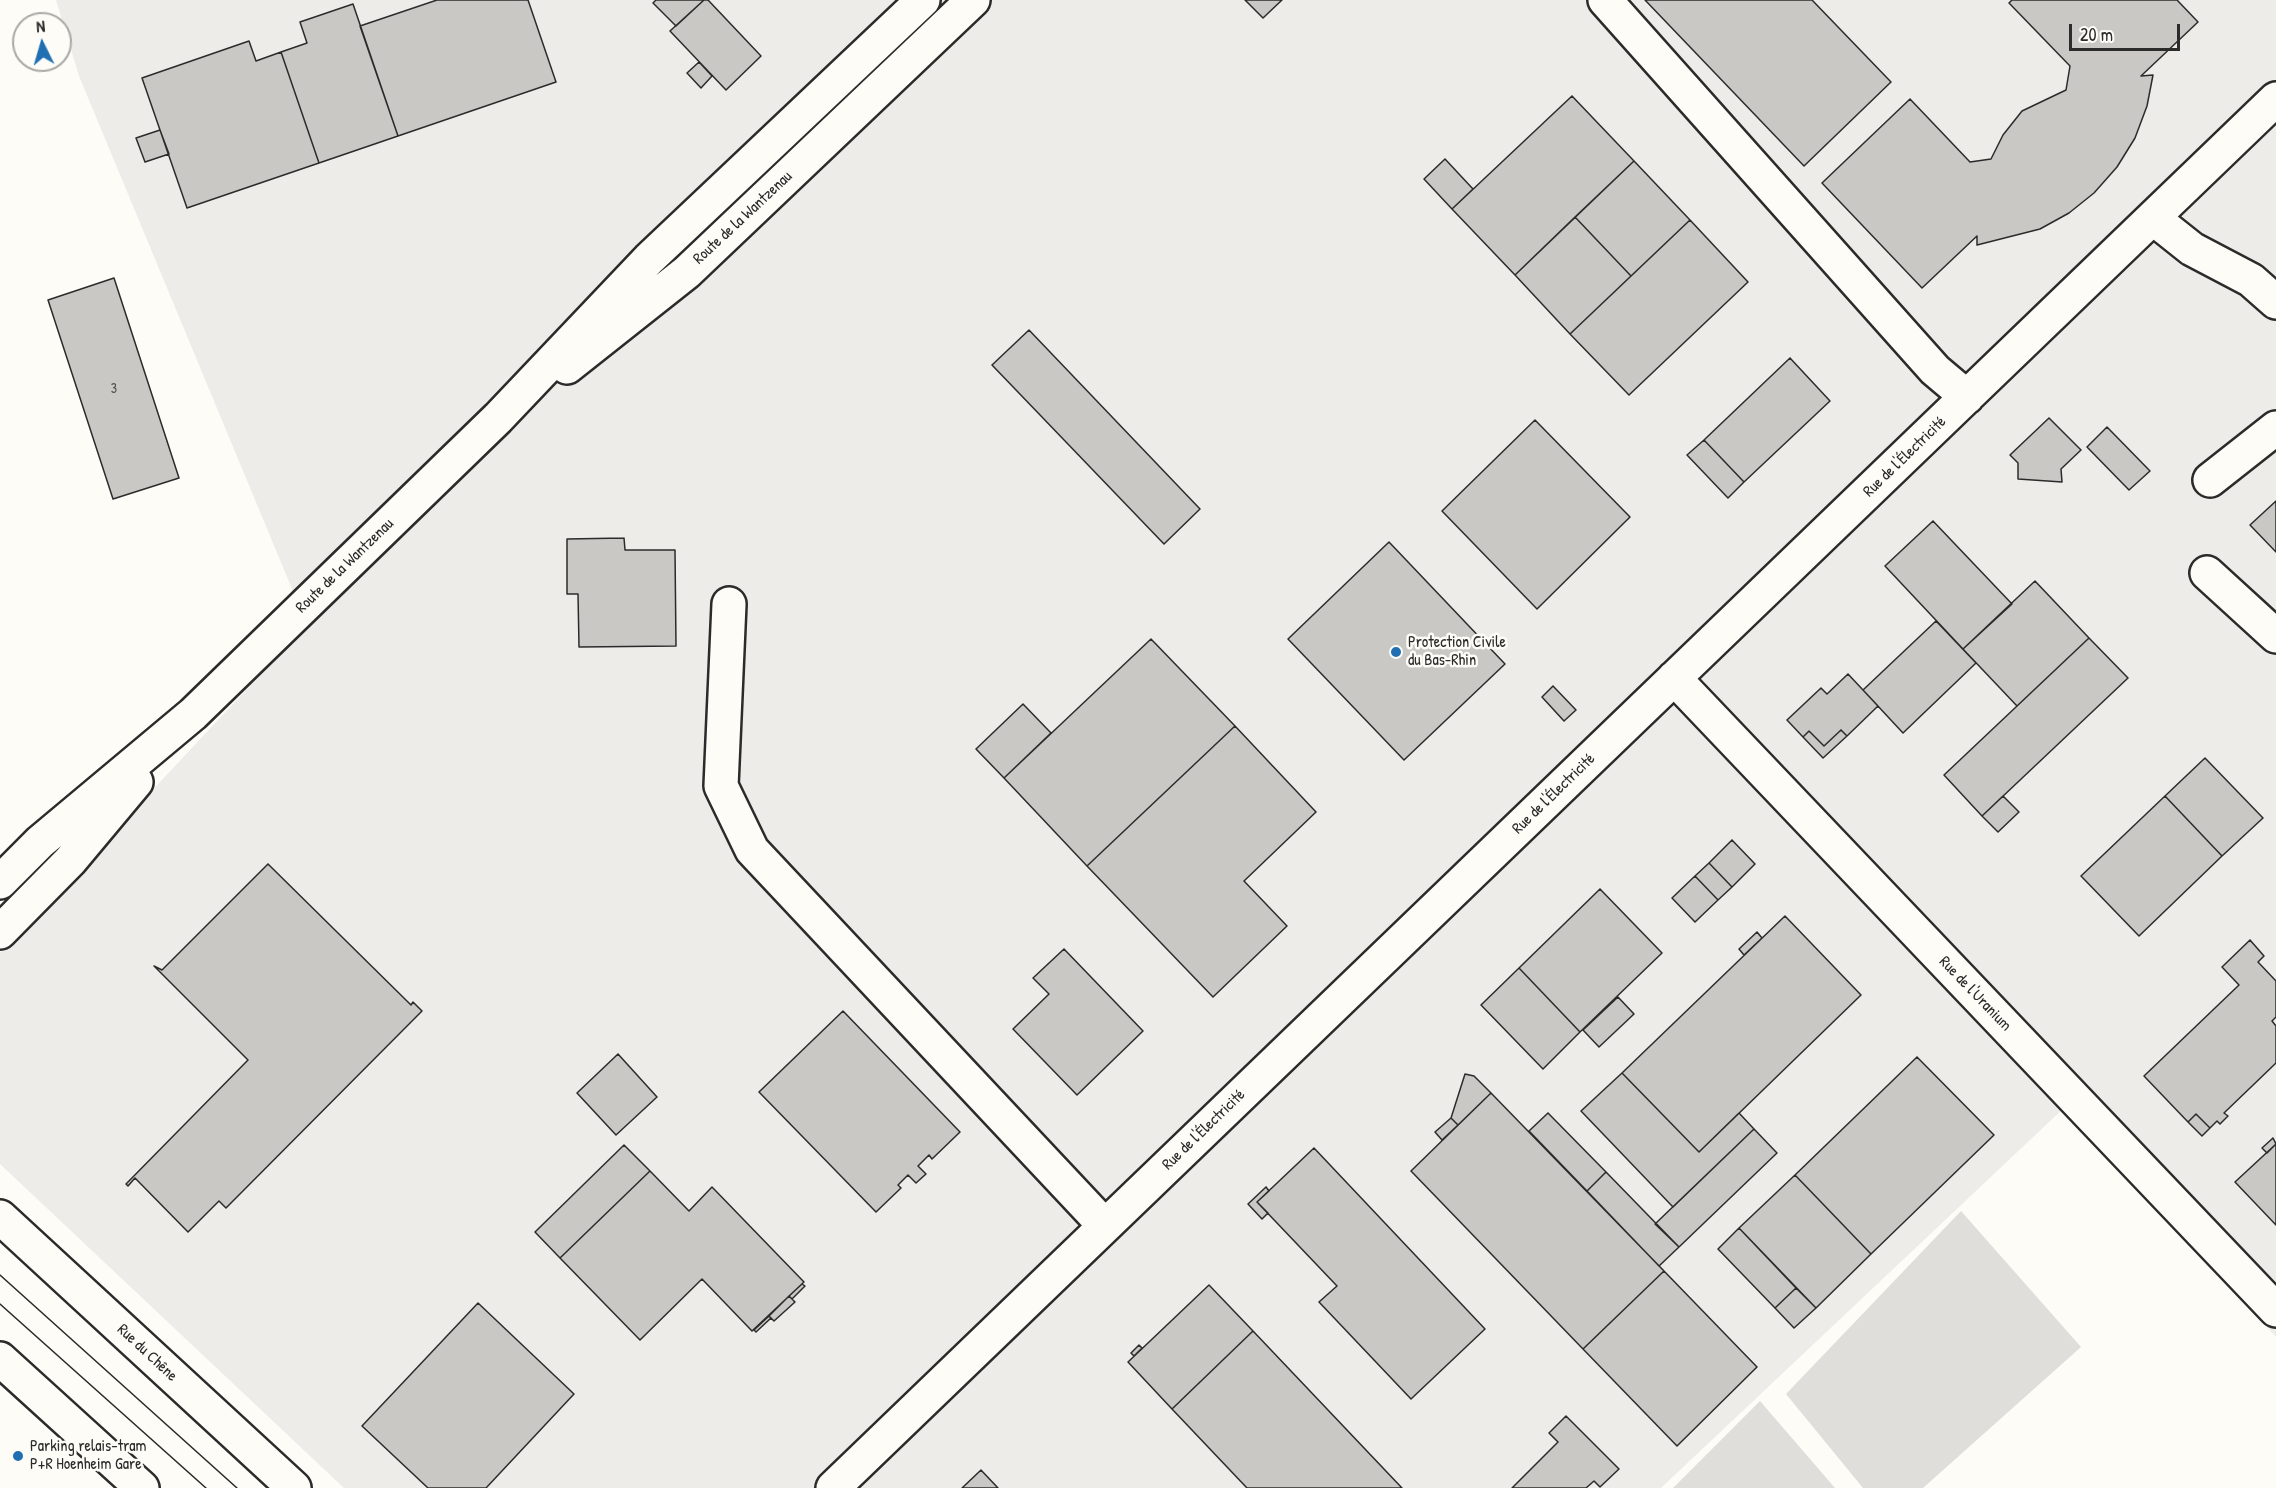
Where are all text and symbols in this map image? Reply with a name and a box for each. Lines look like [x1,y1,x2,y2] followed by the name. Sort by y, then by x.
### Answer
[12,12,72,72] north arrow
[2072,12,2183,50] scale bar
[35,15,46,37] text: N
[2080,22,2113,47] text: 20 m
[690,167,796,269] street label: Route de la Wantzenau
[111,381,117,397] house number: 3
[1860,413,1950,501] street label: Rue de l'Électricité
[292,515,398,617] street label: Route de la Wantzenau
[1408,633,1506,671] place label: Protection Civile du Bas-Rhin
[1389,645,1403,659] marker: Protection Civile du Bas-Rhin
[1509,750,1599,838] street label: Rue de l'Électricité
[1935,953,2015,1035] street label: Rue de l'Uranium
[1159,1086,1249,1174] street label: Rue de l'Électricité
[113,1320,181,1386] street label: Rue du Chêne
[30,1437,146,1475] place label: Parking relais-tram P+R Hoenheim Gare
[11,1449,25,1463] marker: Parking relais-tram P+R Hoenheim Gare

